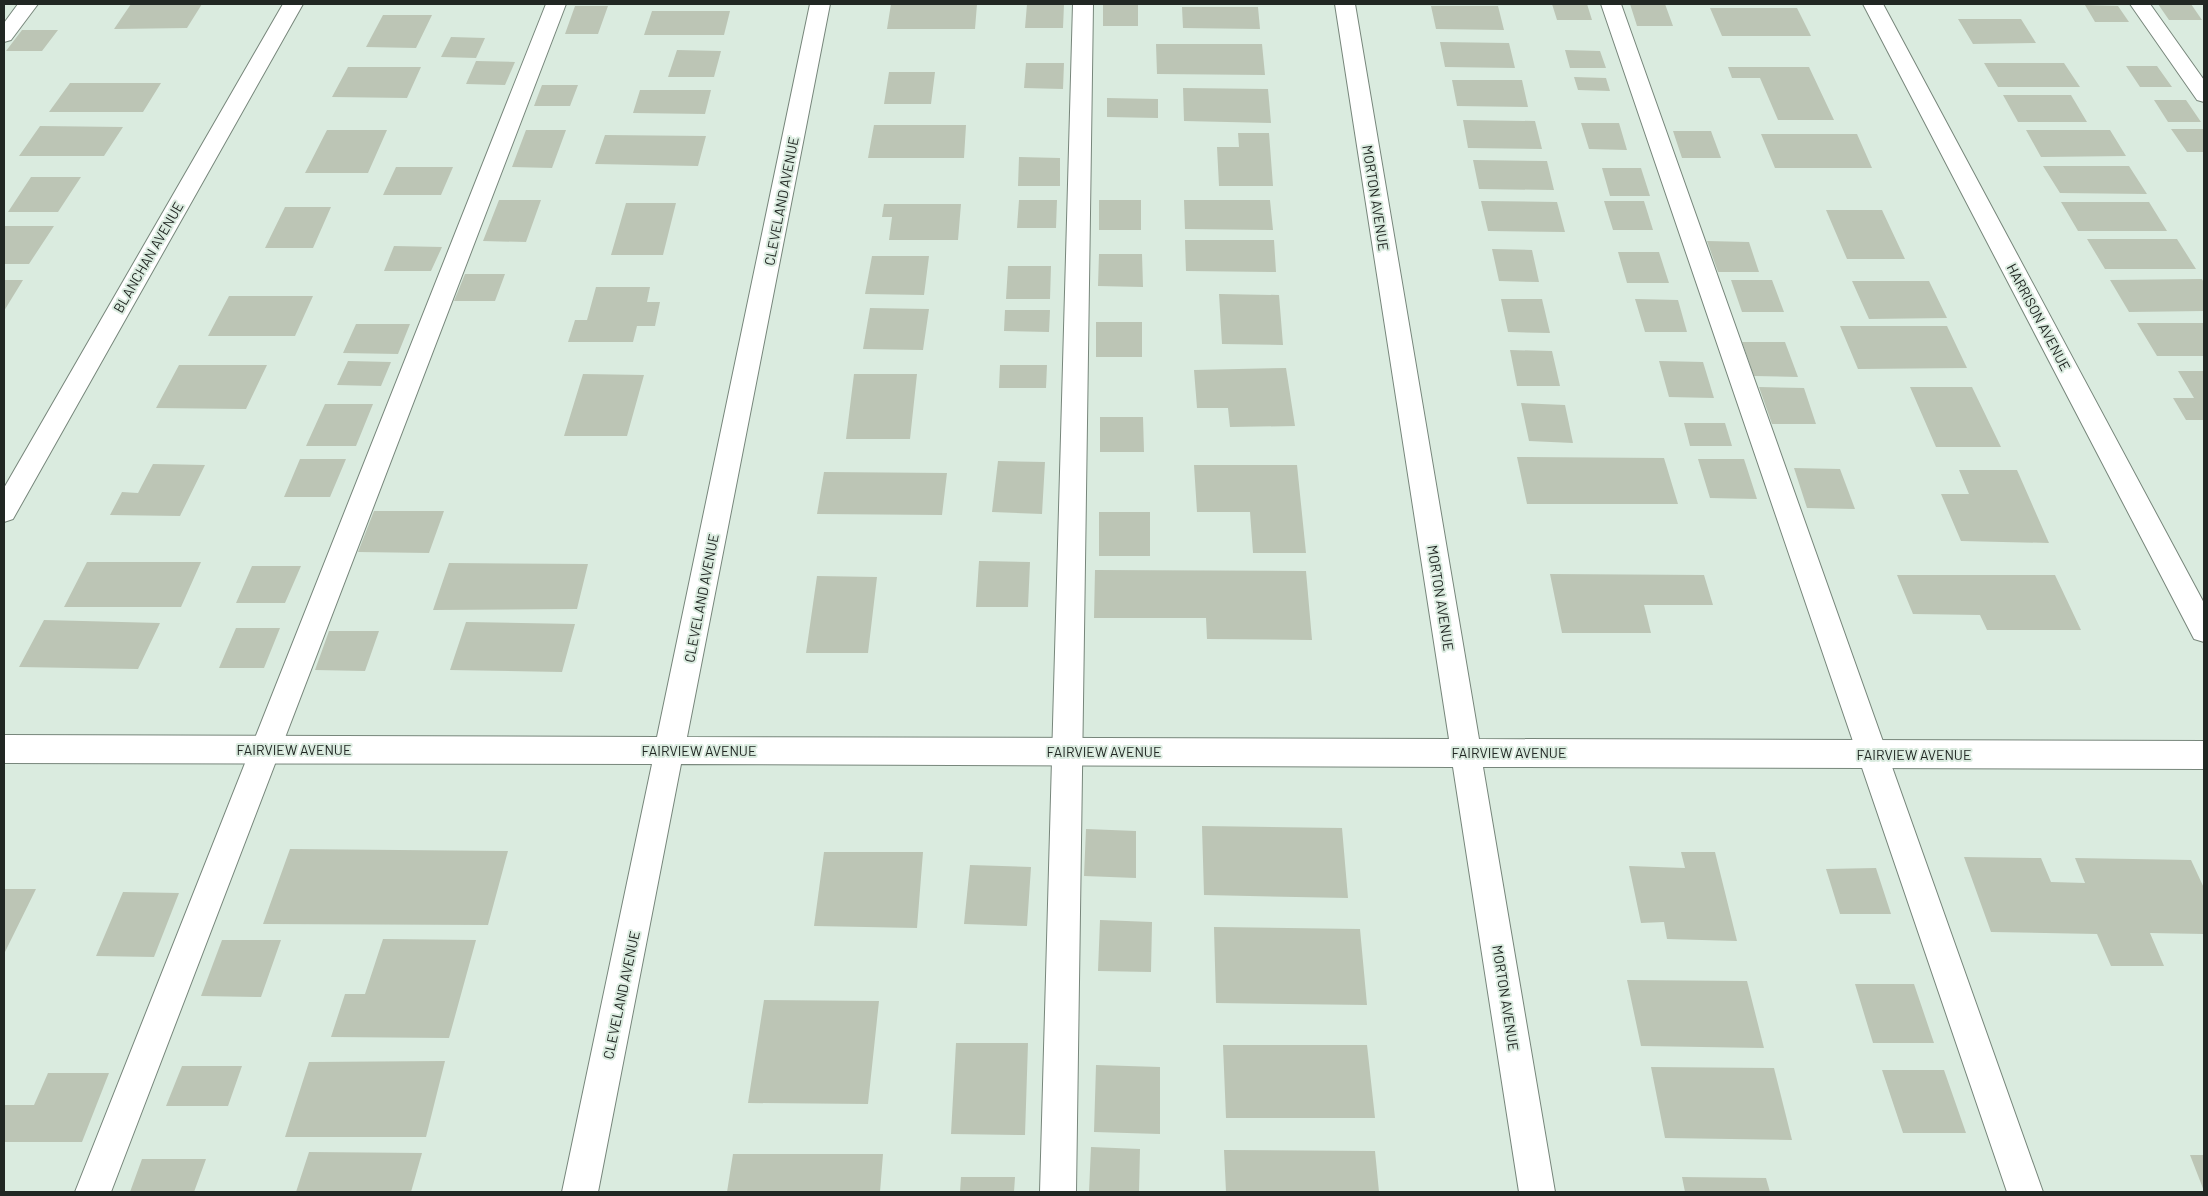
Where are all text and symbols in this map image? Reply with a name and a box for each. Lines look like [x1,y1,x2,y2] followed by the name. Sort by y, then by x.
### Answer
[760,135,802,267] street label: CLEVELAND AVENUE
[1359,144,1393,252] street label: MORTON AVENUE
[109,199,187,315] street label: BLANCHAN AVENUE
[2004,260,2074,374] street label: HARRISON AVENUE
[680,532,722,664] street label: CLEVELAND AVENUE
[1424,544,1458,652] street label: MORTON AVENUE
[237,741,351,758] street label: FAIRVIEW AVENUE
[642,742,756,759] street label: FAIRVIEW AVENUE
[1047,743,1161,760] street label: FAIRVIEW AVENUE
[1452,744,1566,761] street label: FAIRVIEW AVENUE
[1857,746,1971,763] street label: FAIRVIEW AVENUE
[599,929,643,1061] street label: CLEVELAND AVENUE
[1489,944,1523,1052] street label: MORTON AVENUE

